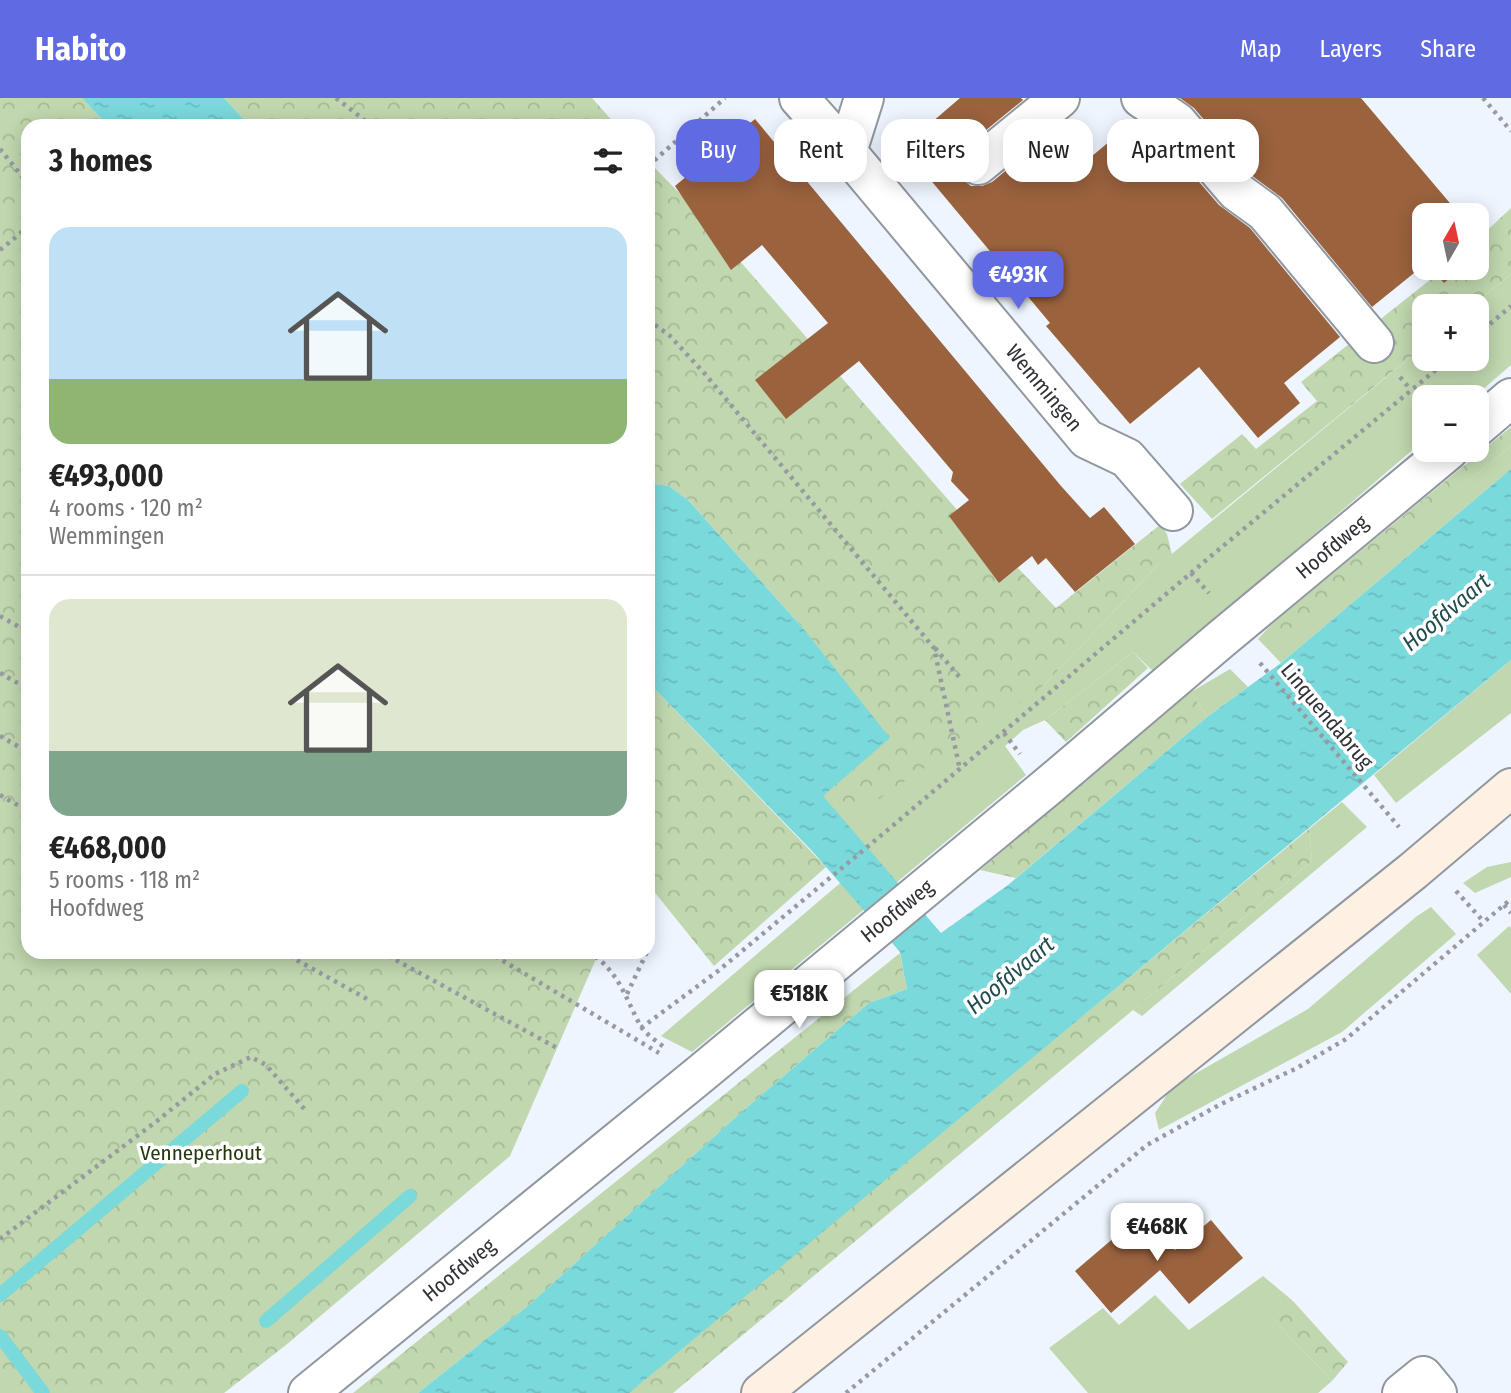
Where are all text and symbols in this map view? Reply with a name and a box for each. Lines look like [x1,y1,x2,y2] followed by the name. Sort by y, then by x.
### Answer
[35,29,126,69] text: Habito
[1240,35,1282,63] text: Map
[1320,35,1382,63] text: Layers
[1420,35,1476,63] text: Share
[676,119,760,182] chip: Buy
[774,119,867,182] chip: Rent
[881,119,989,182] chip: Filters
[1003,119,1093,182] chip: New
[1107,119,1259,182] chip: Apartment
[589,142,627,180] icon: filters
[49,143,152,179] text: 3 homes
[1412,203,1489,280] north arrow
[1412,203,1489,462] map controls
[969,252,1067,311] pin: €493K
[989,260,1047,288] text: €493K
[275,273,401,399] icon: home
[1412,294,1489,371] button: +
[1000,339,1088,437] street label: Wemmingen
[1412,385,1489,462] button: −
[49,458,164,494] text: €493,000
[49,494,203,522] text: 4 rooms · 120 m²
[1291,509,1374,585] street label: Hoofdweg
[49,522,165,550] text: Wemmingen
[1396,567,1496,657] water label: Hoofdvaart
[275,645,401,771] icon: home
[1275,658,1379,774] street label: Linquendabrug
[49,830,167,866] text: €468,000
[49,866,200,894] text: 5 rooms · 118 m²
[855,874,939,948] street label: Hoofdweg
[49,894,144,922] text: Hoofdweg
[960,930,1060,1020] water label: Hoofdvaart
[750,970,848,1030] pin: €518K
[770,979,828,1007] text: €518K
[140,1140,262,1166] park label: Venneperhout
[1108,1204,1206,1263] pin: €468K
[1127,1212,1187,1240] text: €468K
[417,1233,501,1307] street label: Hoofdweg

